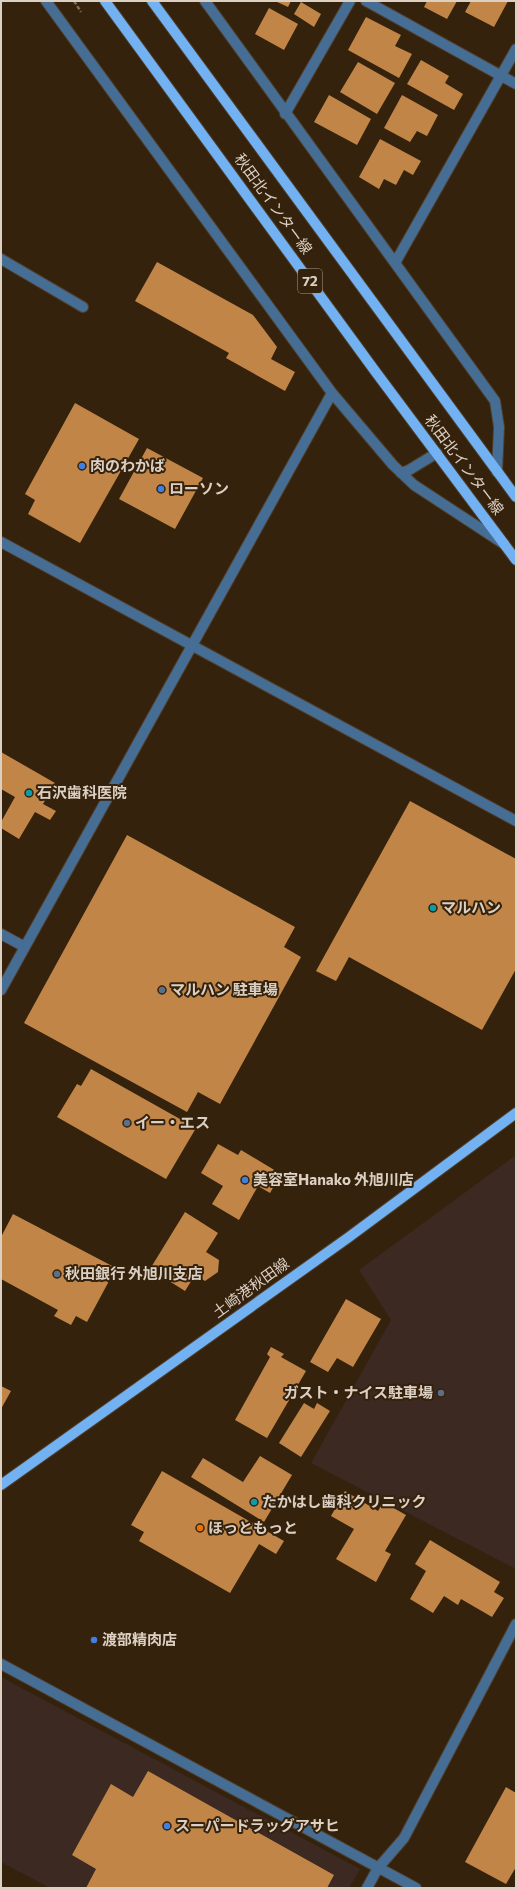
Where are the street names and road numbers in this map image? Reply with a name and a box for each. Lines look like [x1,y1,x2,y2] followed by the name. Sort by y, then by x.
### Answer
[231,150,316,257] street label: 秋田北インター線
[298,269,322,293] road number: 72
[421,411,508,518] street label: 秋田北インター線
[209,1253,292,1321] street label: 土崎港秋田線

